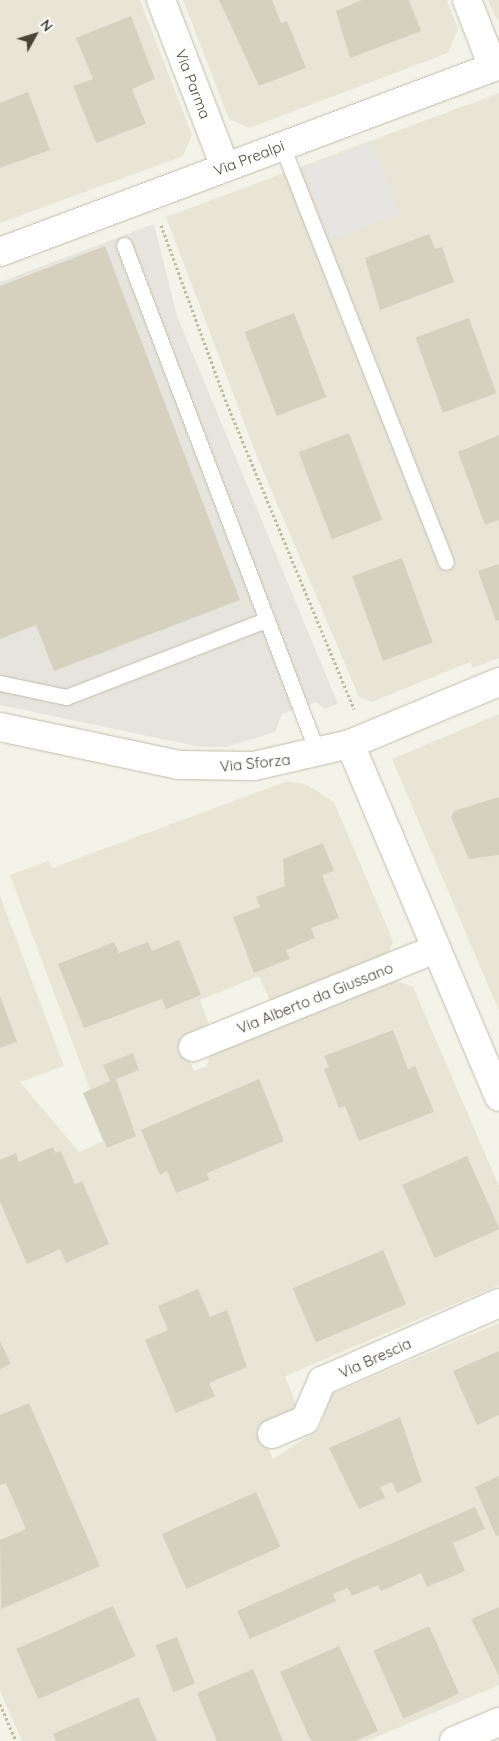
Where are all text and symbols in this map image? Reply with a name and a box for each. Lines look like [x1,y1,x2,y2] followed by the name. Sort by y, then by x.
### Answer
[10,10,60,60] north arrow
[36,16,57,35] text: N
[172,47,214,121] street label: Via Parma
[211,136,287,180] street label: Via Prealpi
[219,750,291,776] street label: Via Sforza
[234,958,396,1038] street label: Via Alberto da Giussano
[336,1334,414,1382] street label: Via Brescia

